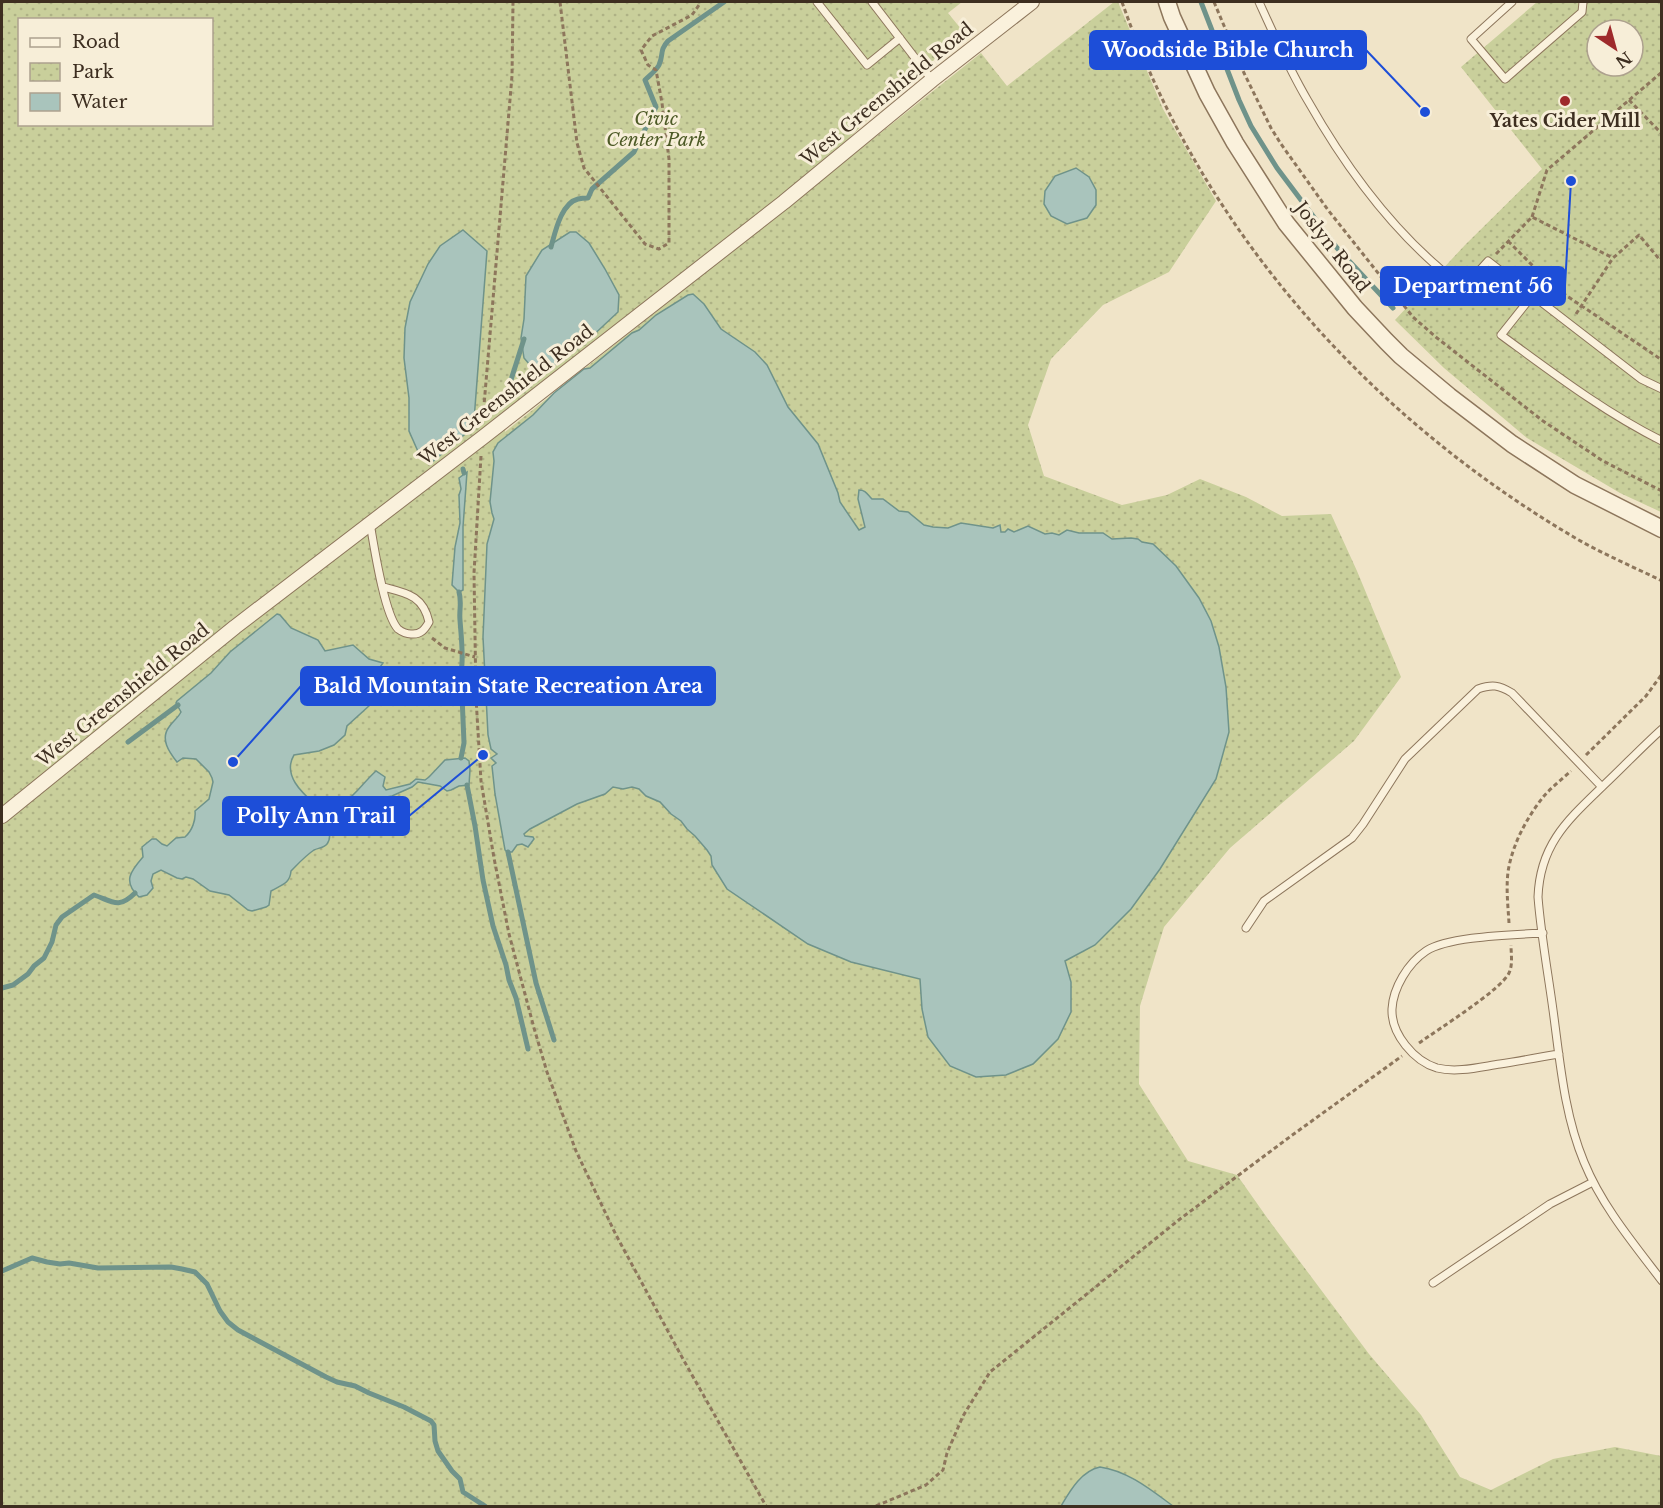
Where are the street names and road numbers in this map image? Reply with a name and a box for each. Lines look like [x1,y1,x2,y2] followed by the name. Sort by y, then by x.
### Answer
[796,18,978,171] street label: West Greenshield Road
[1288,196,1374,297] street label: Joslyn Road
[414,320,598,471] street label: West Greenshield Road
[32,619,214,772] street label: West Greenshield Road

